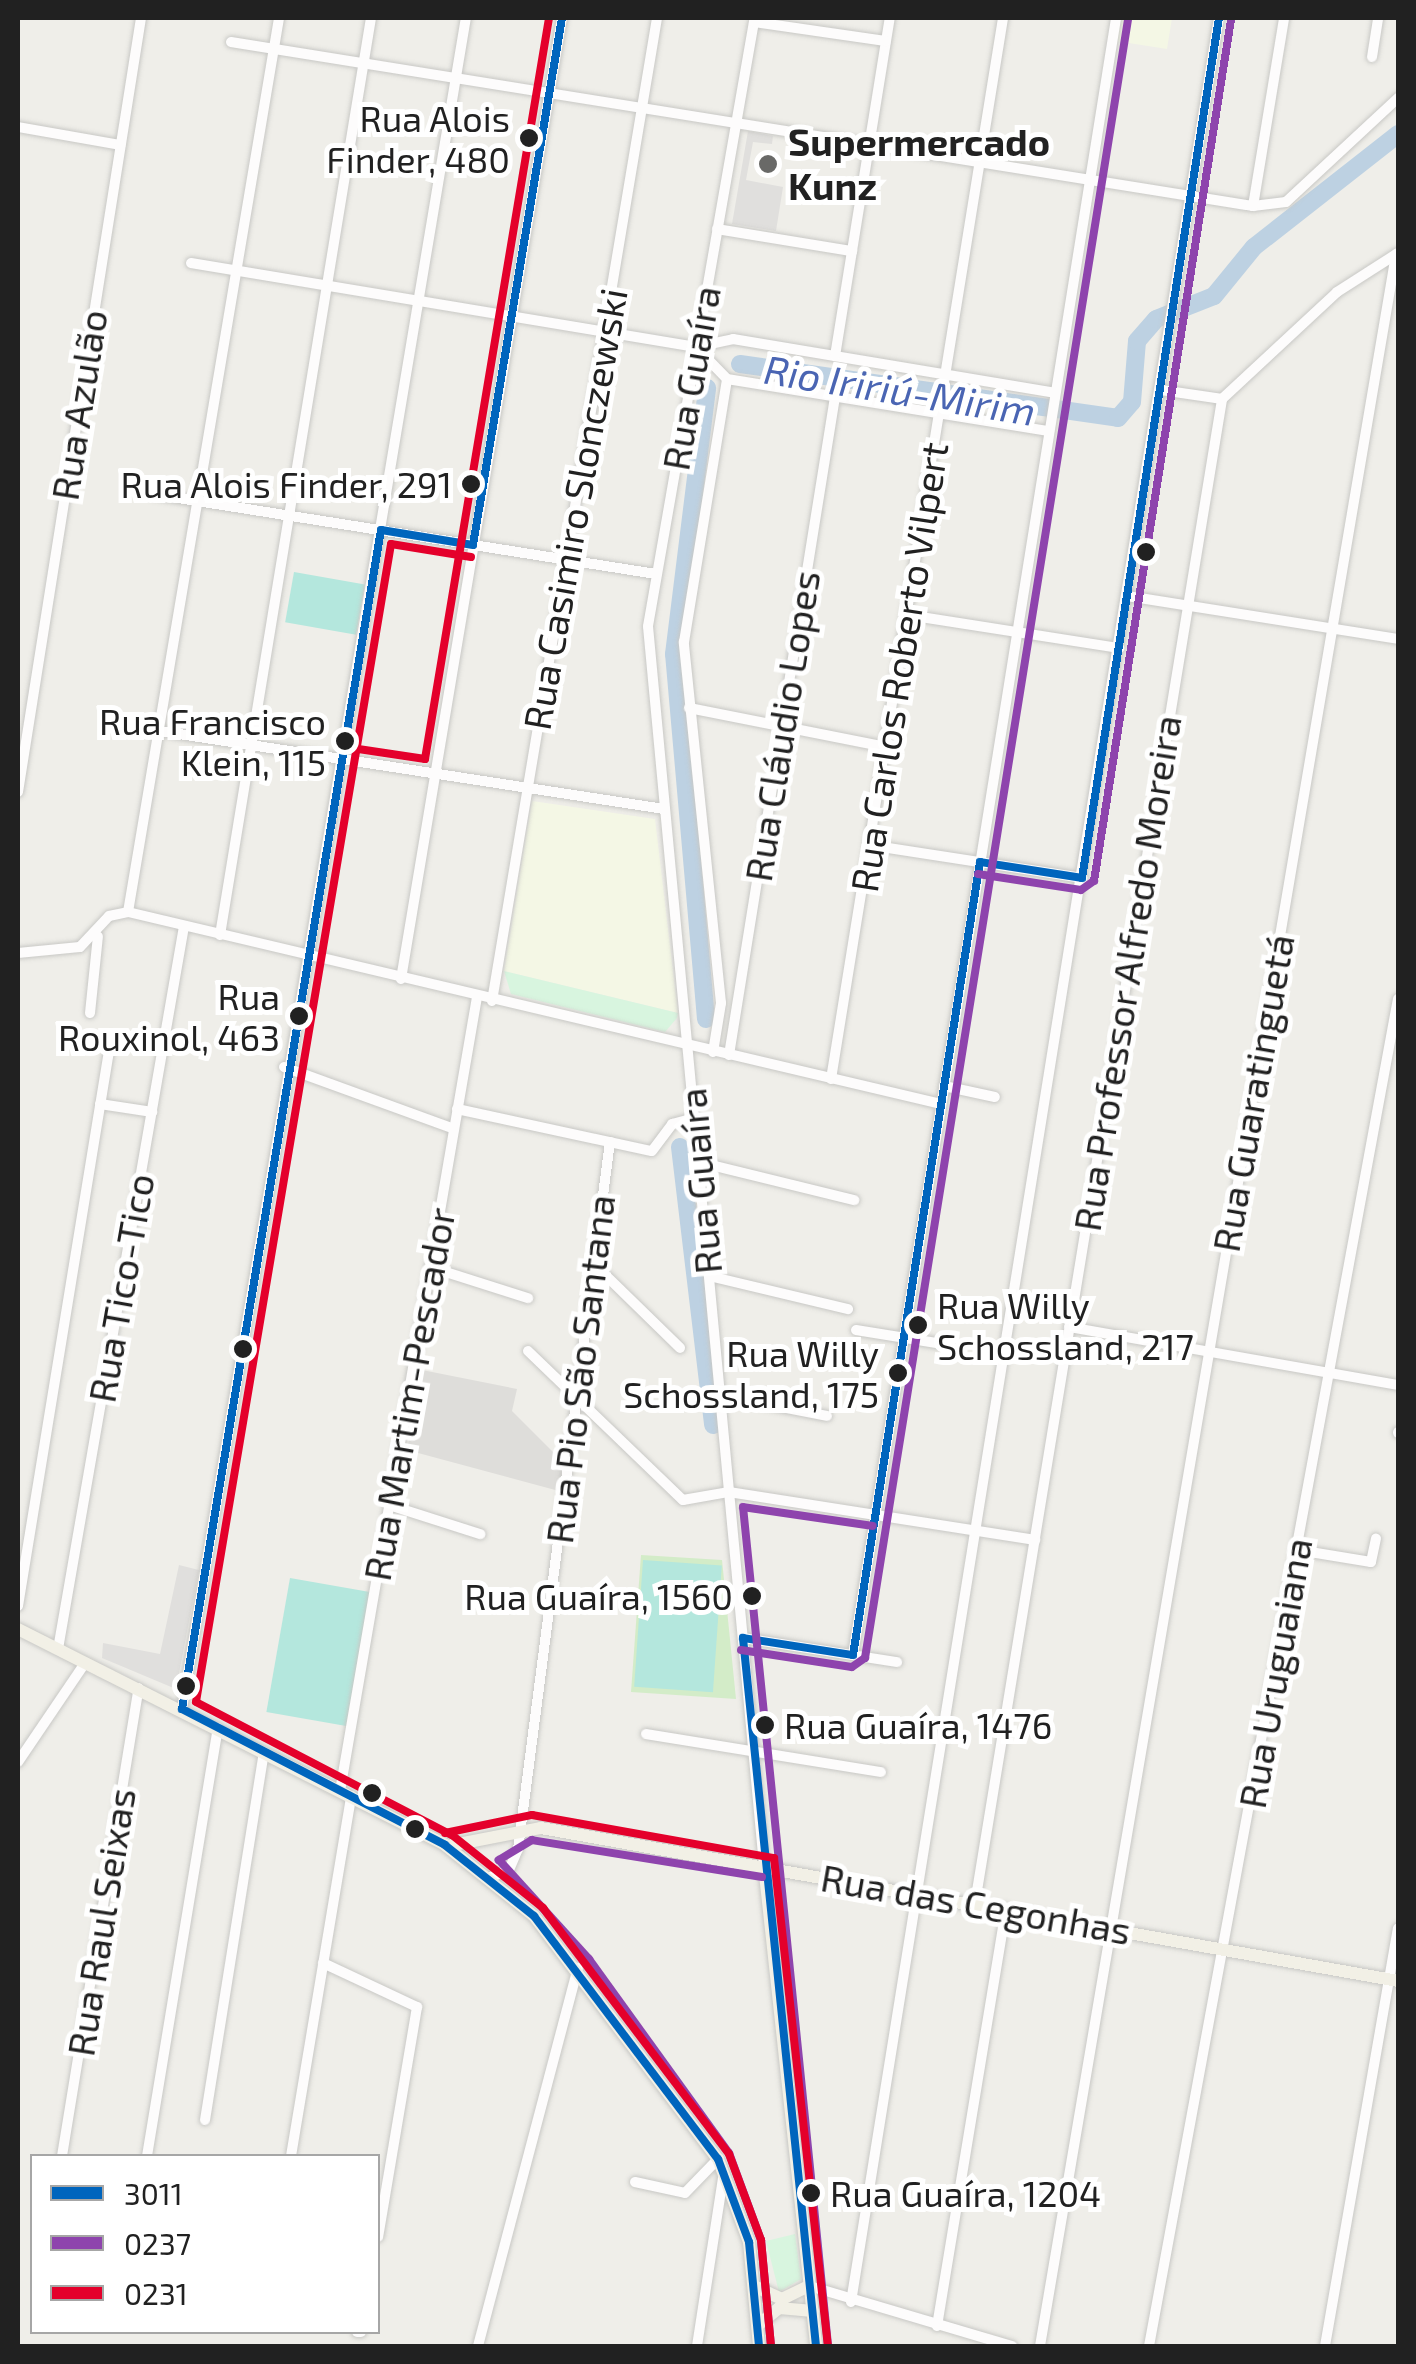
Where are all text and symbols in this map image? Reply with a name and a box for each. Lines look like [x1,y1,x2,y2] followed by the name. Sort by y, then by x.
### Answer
[326,95,510,180] place label: Rua Alois Finder, 480
[788,119,1050,208] place label: Supermercado Kunz
[519,128,539,148] marker: Rua Alois Finder, 480
[757,153,779,175] marker: Supermercado Kunz
[652,282,730,474] street label: Rua Guaíra
[514,285,636,733] street label: Rua Casimiro Slonczewski
[41,306,117,504] street label: Rua Azulão
[761,344,1039,434] water label: Rio Iririú-Mirim
[841,438,957,896] street label: Rua Carlos Roberto Vilpert
[120,462,452,506] place label: Rua Alois Finder, 291
[461,474,481,494] marker: Rua Alois Finder, 291
[1136,542,1156,562] unlabelled marker
[735,567,829,885] street label: Rua Cláudio Lopes
[99,698,326,783] place label: Rua Francisco Klein, 115
[1064,711,1190,1235] street label: Rua Professor Alfredo Moreira
[335,731,355,751] marker: Rua Francisco Klein, 115
[1203,931,1303,1255] street label: Rua Guaratinguetá
[58,973,280,1058] place label: Rua Rouxinol, 463
[289,1006,309,1026] marker: Rua Rouxinol, 463
[669,1086,731,1276] street label: Rua Guaíra
[78,1170,164,1406] street label: Rua Tico-Tico
[536,1192,624,1546] street label: Rua Pio São Santana
[354,1204,464,1584] street label: Rua Martim-Pescador
[937,1282,1194,1367] place label: Rua Willy Schossland, 217
[908,1315,928,1335] marker: Rua Willy Schossland, 217
[623,1330,879,1415] place label: Rua Willy Schossland, 175
[233,1339,253,1359] unlabelled marker
[888,1363,908,1383] marker: Rua Willy Schossland, 175
[1229,1534,1321,1812] street label: Rua Uruguaiana
[464,1574,733,1618] place label: Rua Guaíra, 1560
[742,1586,762,1606] marker: Rua Guaíra, 1560
[176,1676,196,1696] unlabelled marker
[784,1703,1052,1747] place label: Rua Guaíra, 1476
[755,1715,775,1735] marker: Rua Guaíra, 1476
[362,1783,382,1803] unlabelled marker
[57,1784,145,2060] street label: Rua Raul Seixas
[405,1819,425,1839] unlabelled marker
[817,1854,1135,1954] street label: Rua das Cegonhas
[30,2154,380,2334] legend
[830,2171,1101,2215] place label: Rua Guaíra, 1204
[124,2175,183,2211] text: 3011
[801,2183,821,2203] marker: Rua Guaíra, 1204
[124,2225,191,2261] text: 0237
[124,2275,188,2311] text: 0231

